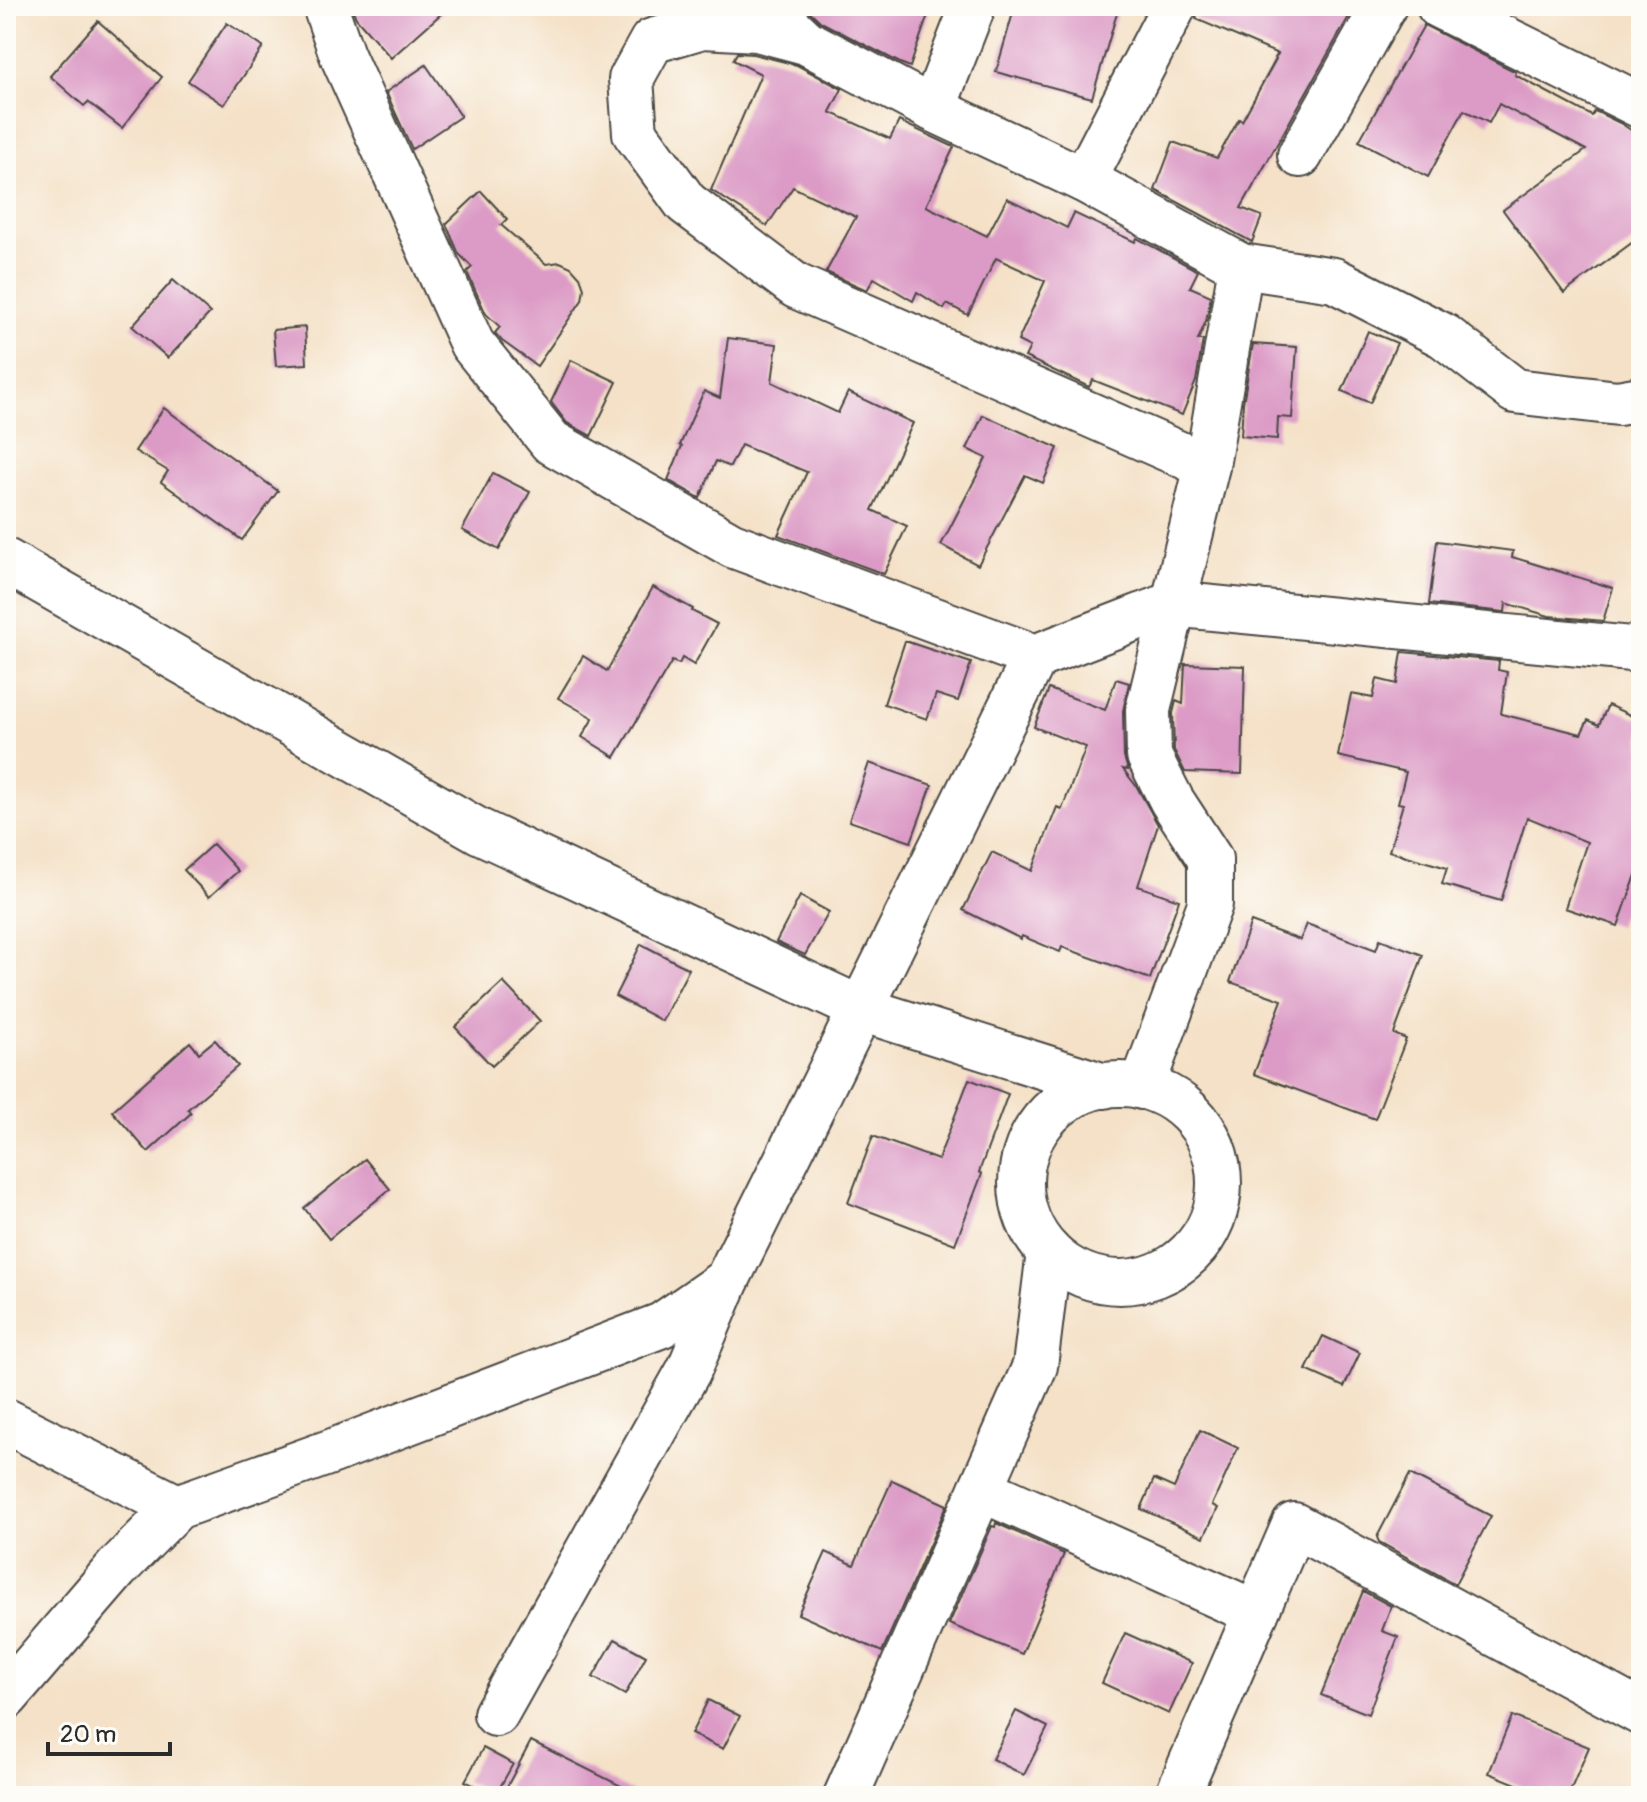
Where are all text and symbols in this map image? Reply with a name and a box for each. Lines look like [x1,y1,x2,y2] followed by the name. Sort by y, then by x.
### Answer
[48,1706,170,1756] scale bar
[60,1720,116,1749] text: 20 m

